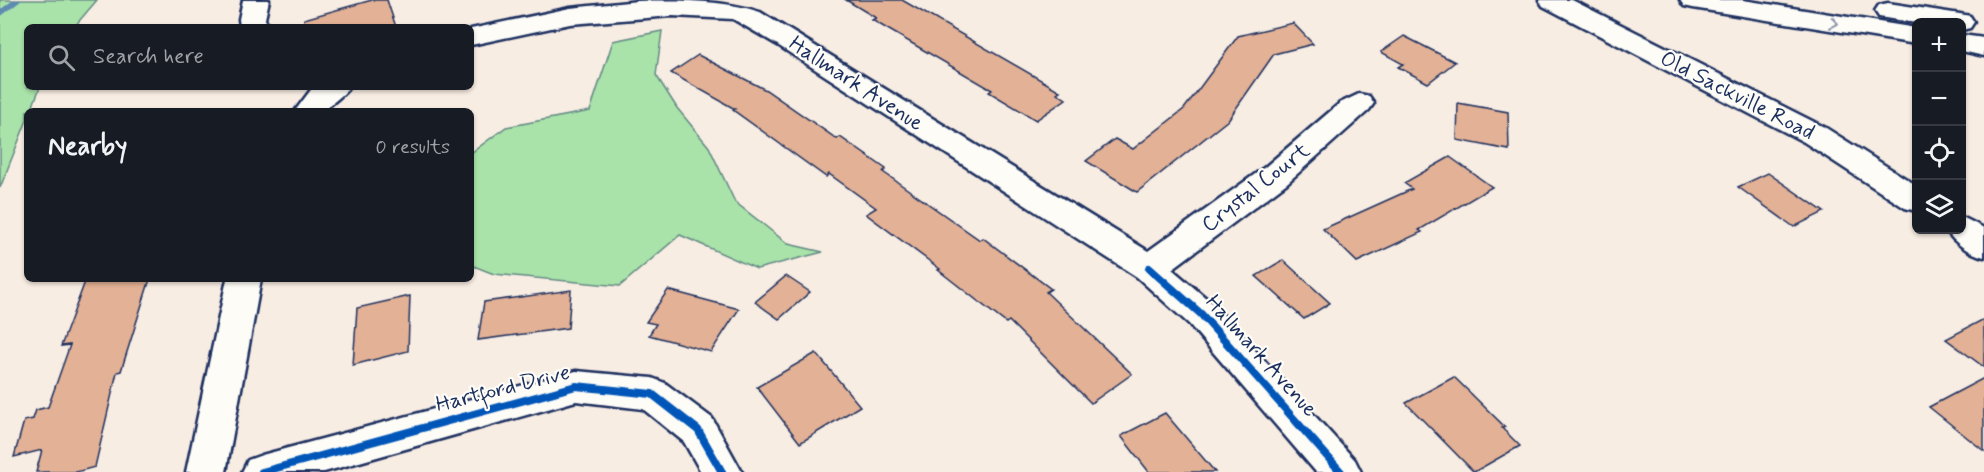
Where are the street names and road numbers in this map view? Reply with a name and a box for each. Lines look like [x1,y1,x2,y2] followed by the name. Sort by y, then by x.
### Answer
[783,30,929,138] street label: Hallmark Avenue
[1655,45,1819,147] street label: Old Sackville Road
[1196,137,1316,239] street label: Crystal Court
[1199,289,1323,423] street label: Hallmark Avenue
[433,359,574,421] street label: Hartford Drive

